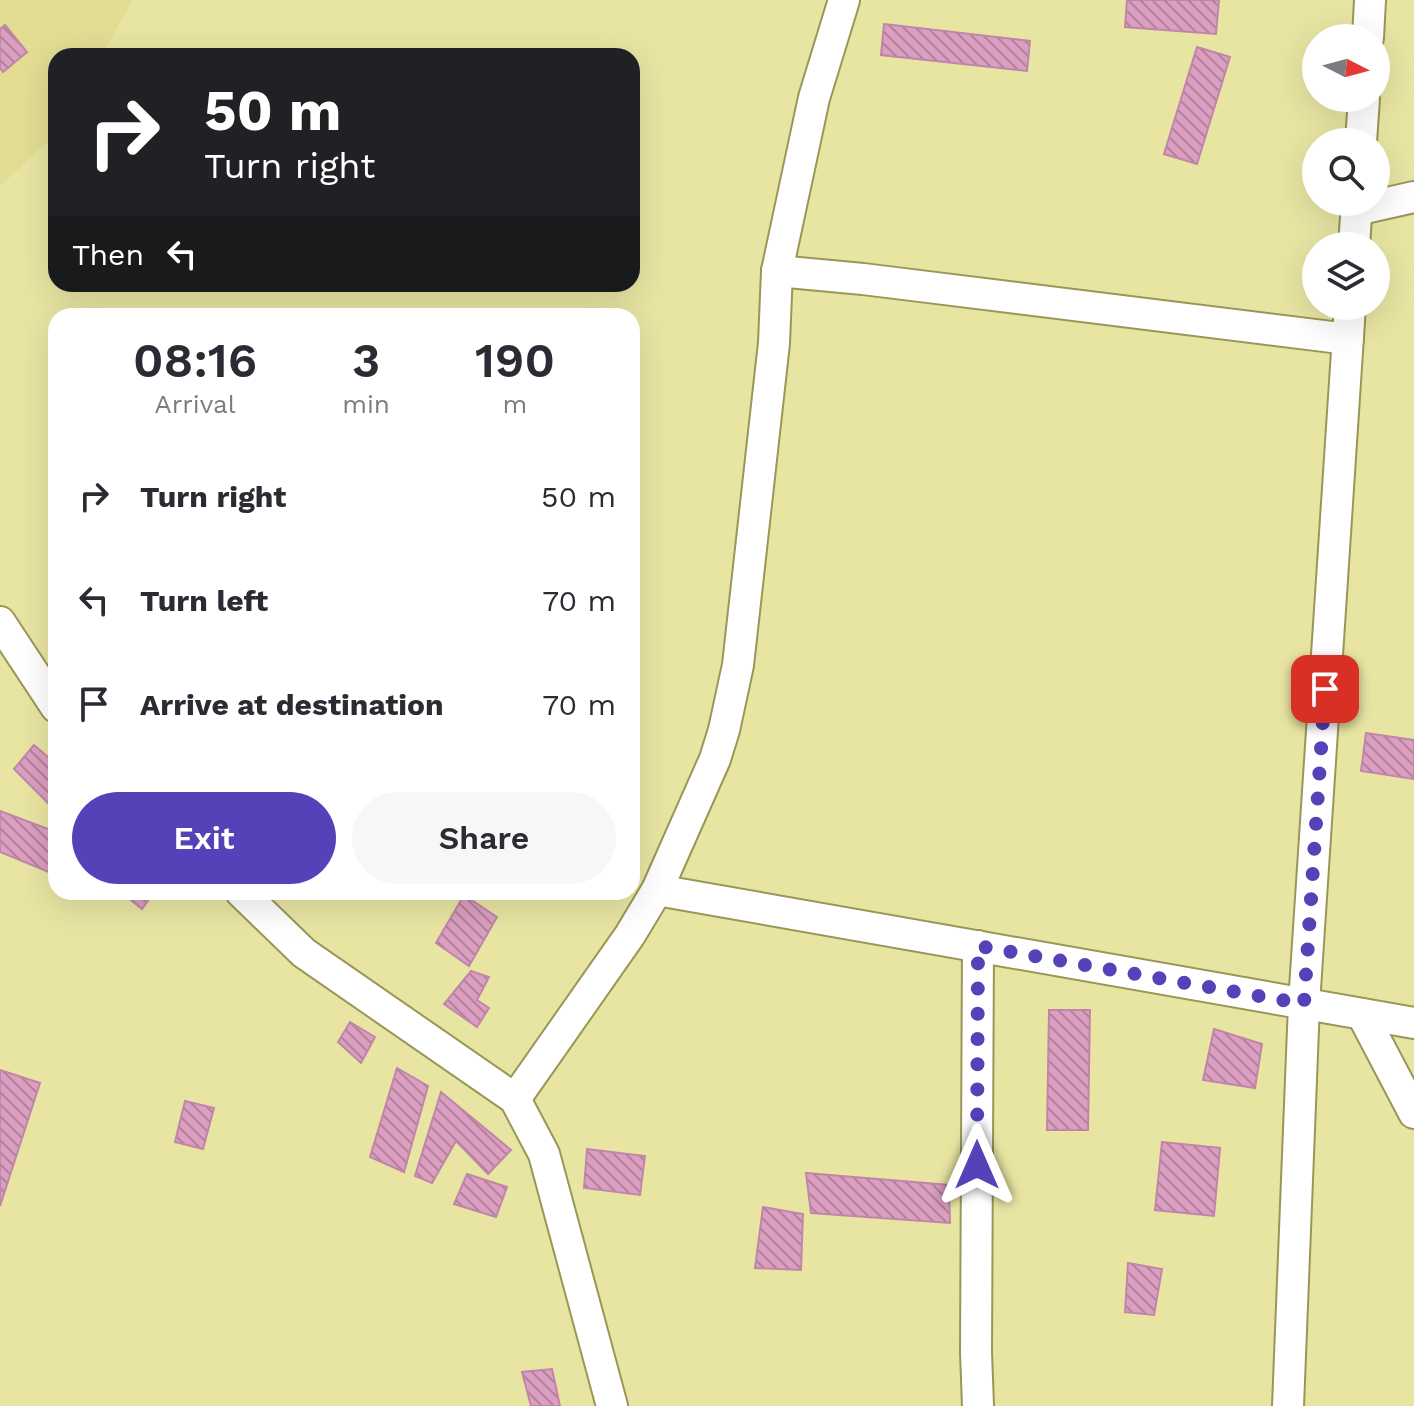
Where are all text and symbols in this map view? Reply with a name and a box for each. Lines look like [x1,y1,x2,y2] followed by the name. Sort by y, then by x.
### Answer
[1302,24,1390,112] north arrow
[1302,24,1390,320] map controls
[204,78,341,144] text: 50 m
[72,80,176,184] icon: right
[1302,128,1390,216] button: search
[204,145,375,187] text: Turn right
[160,232,204,276] icon: left
[1302,232,1390,320] button: layers
[72,237,144,272] text: Then
[133,332,257,389] text: 08:16
[352,332,380,389] text: 3
[475,332,555,389] text: 190
[154,389,236,419] text: Arrival
[342,389,390,419] text: min
[503,389,527,419] text: m
[72,474,116,518] icon: right
[140,479,286,514] text: Turn right
[541,479,616,514] text: 50 m
[72,578,116,622] icon: left
[140,583,268,618] text: Turn left
[542,583,616,618] text: 70 m
[1291,655,1359,723] pin
[1303,667,1347,711] icon: arrive
[72,682,116,726] icon: arrive
[140,687,444,722] text: Arrive at destination
[542,687,616,722] text: 70 m
[72,792,336,884] button: Exit
[352,792,616,884] button: Share
[935,1123,1019,1207] position arrow

